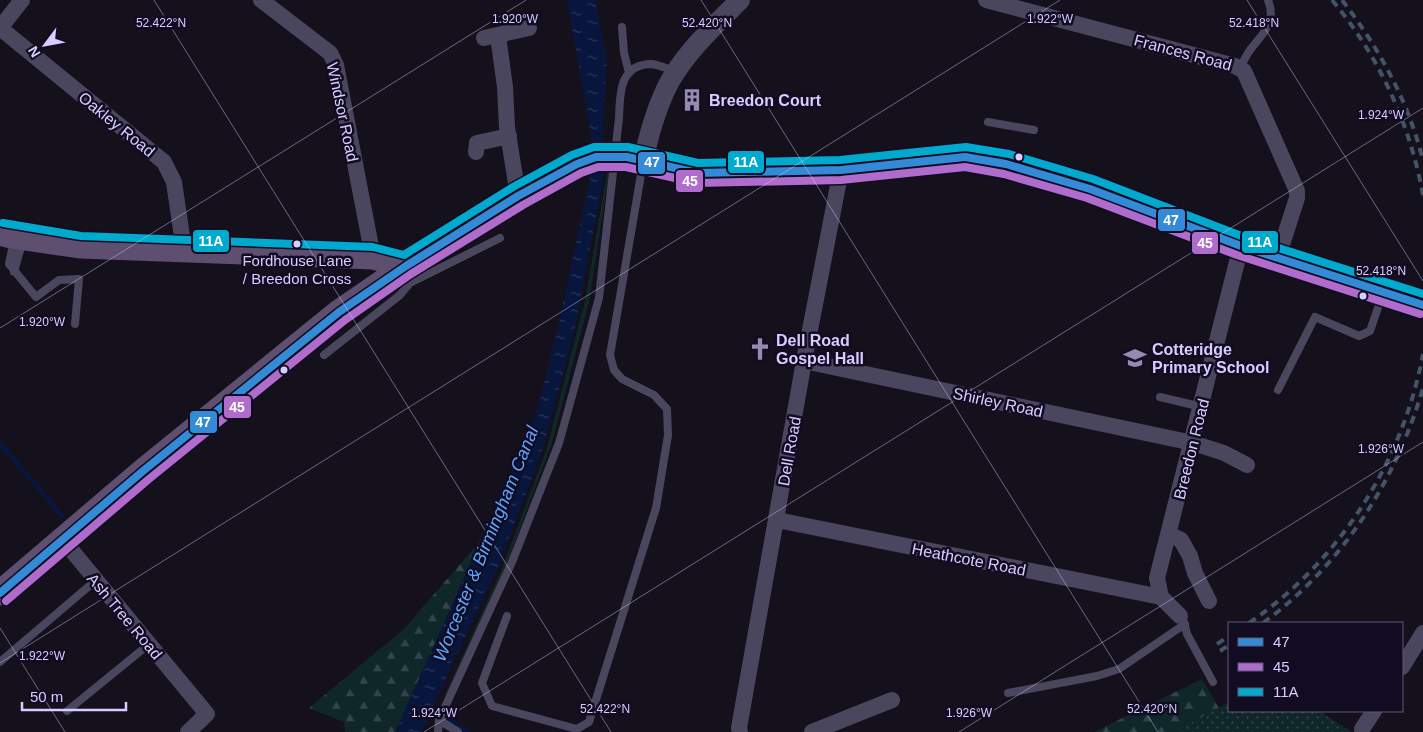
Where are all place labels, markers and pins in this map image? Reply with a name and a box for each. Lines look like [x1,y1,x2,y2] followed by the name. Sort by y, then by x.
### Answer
[679,87,705,113] building icon: Breedon Court
[709,92,822,109] place label: Breedon Court
[1014,152,1024,162] unlabelled marker
[292,239,302,249] marker: Fordhouse Lane / Breedon Cross
[242,252,352,287] place label: Fordhouse Lane / Breedon Cross
[1358,291,1368,301] unlabelled marker
[776,332,864,367] place label: Dell Road Gospel Hall
[747,336,773,362] church icon: Dell Road Gospel Hall
[1152,341,1269,376] place label: Cotteridge Primary School
[1122,345,1148,371] school or university icon: Cotteridge Primary School
[279,365,289,375] unlabelled marker

